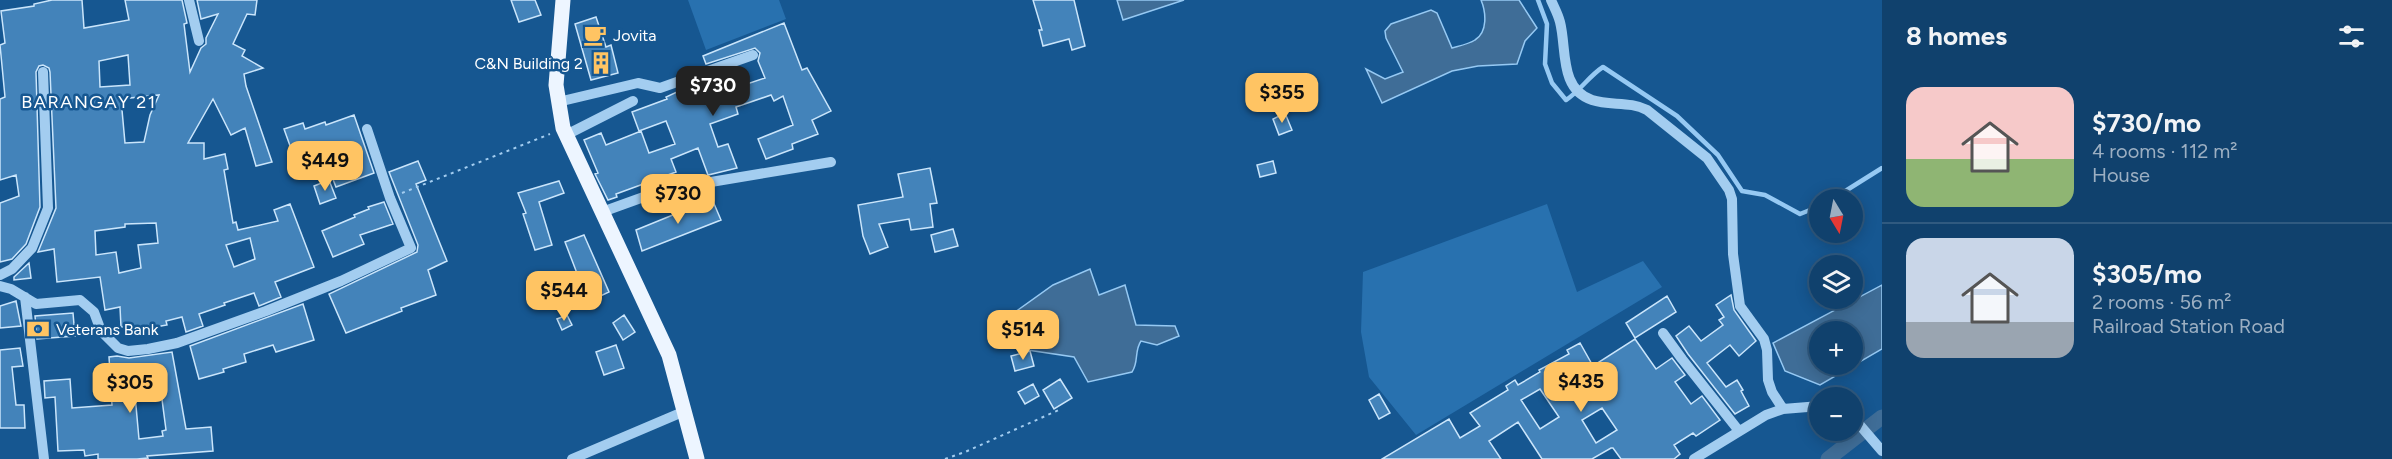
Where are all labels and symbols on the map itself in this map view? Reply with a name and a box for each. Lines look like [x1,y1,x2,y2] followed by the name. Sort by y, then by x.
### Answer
[582,22,608,48] cafe icon: Jovita
[613,26,657,45] place label: Jovita
[588,50,614,76] building icon: C&N Building 2
[475,54,583,73] place label: C&N Building 2
[677,66,749,117] pin: $730
[1246,73,1318,124] pin: $355
[21,91,157,113] district label: BARANGAY 21
[289,141,361,192] pin: $449
[642,174,714,225] pin: $730
[1809,189,1863,243] north arrow
[528,271,600,322] pin: $544
[987,310,1059,361] pin: $514
[25,316,51,342] bank icon: Veterans Bank
[56,320,159,339] place label: Veterans Bank
[1545,362,1617,413] pin: $435
[94,363,166,414] pin: $305

